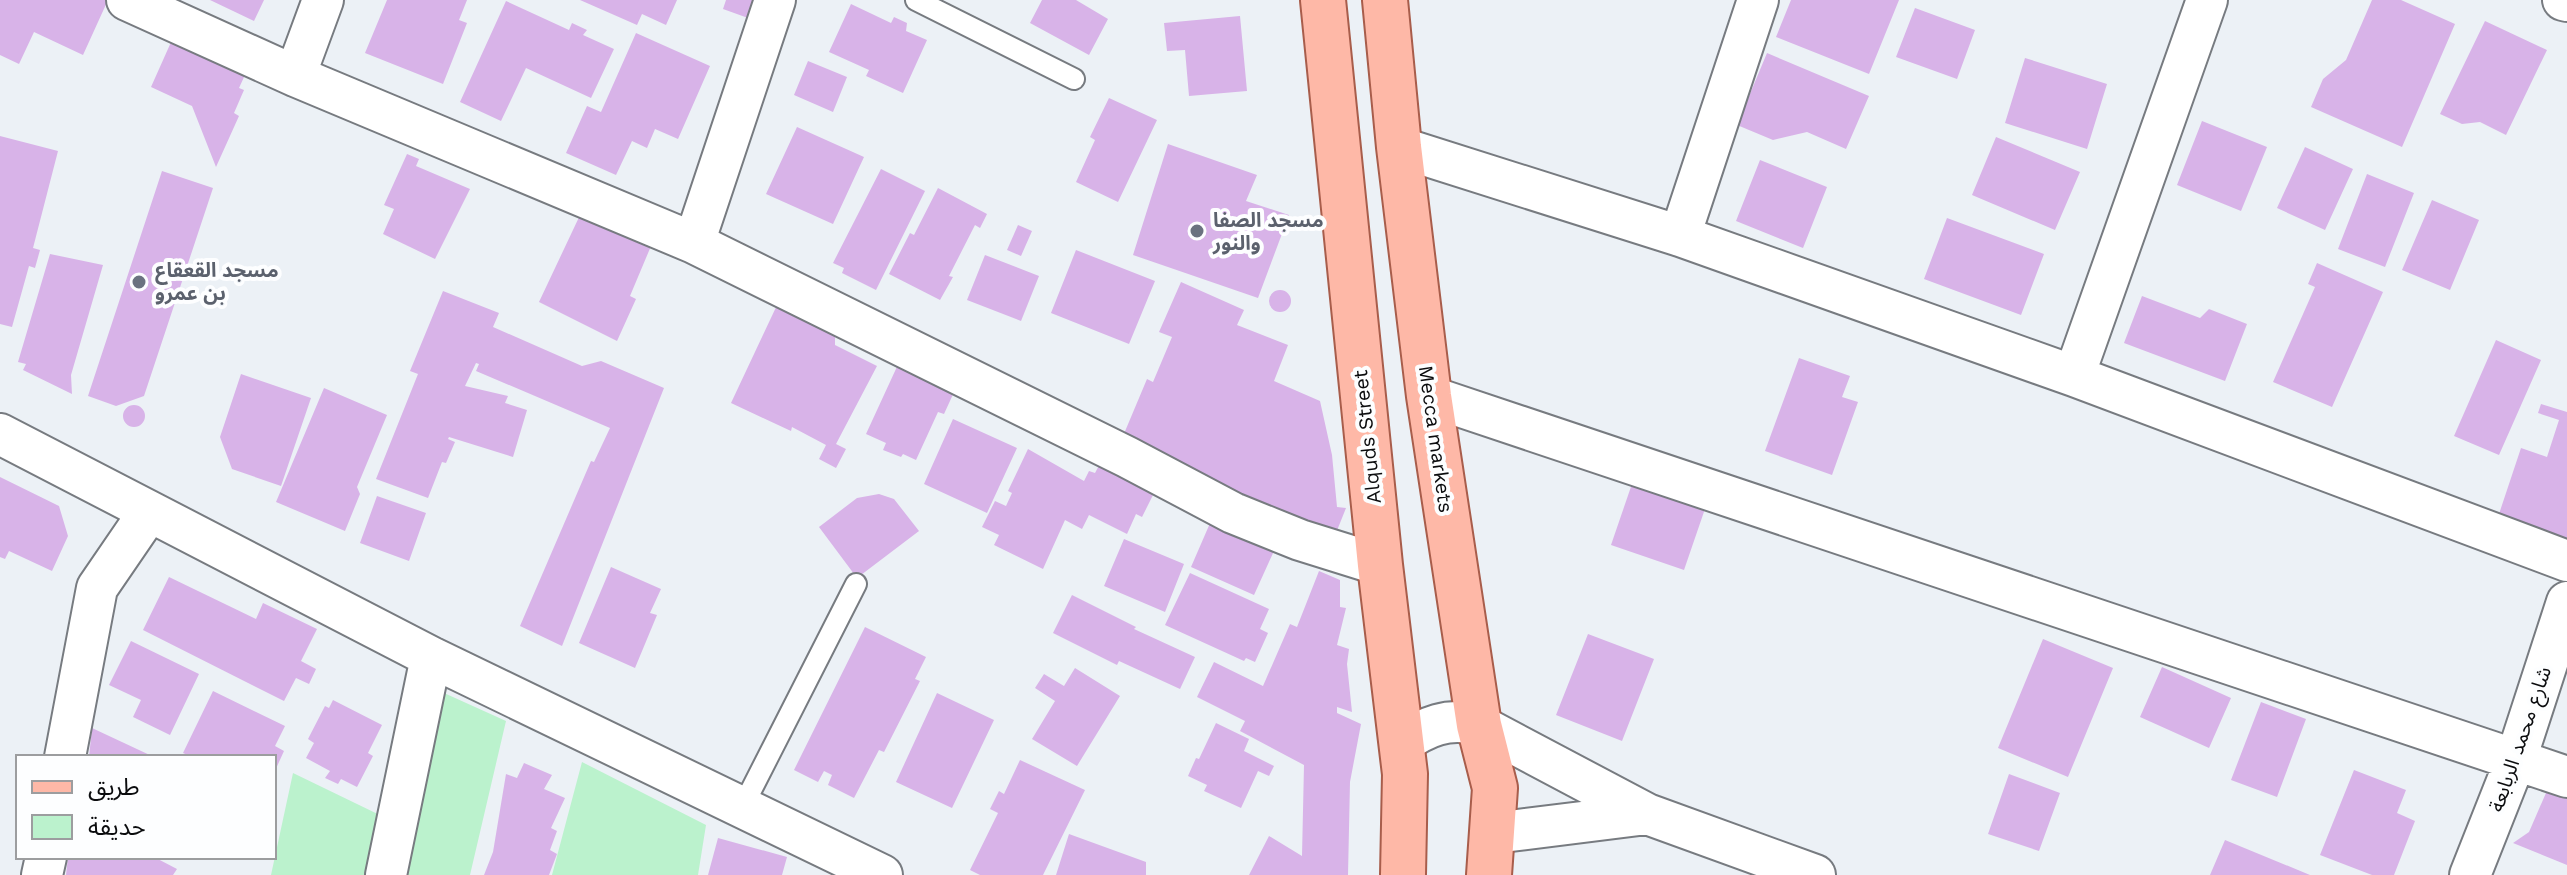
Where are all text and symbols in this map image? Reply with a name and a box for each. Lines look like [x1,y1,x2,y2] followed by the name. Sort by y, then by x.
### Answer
[1212,208,1324,255] place label: مسجد الصفا والنور
[1188,222,1206,240] marker: مسجد الصفا والنور
[155,258,279,305] place label: مسجد القعقاع بن عمرو
[130,273,148,291] marker: مسجد القعقاع بن عمرو
[1414,364,1458,514] street label: Mecca markets
[1348,368,1386,505] street label: Alquds Street
[2484,663,2559,816] street label: شارع محمد الربابعة
[16,755,276,859] legend
[88,773,140,802] text: طريق
[88,813,146,841] text: حديقة

